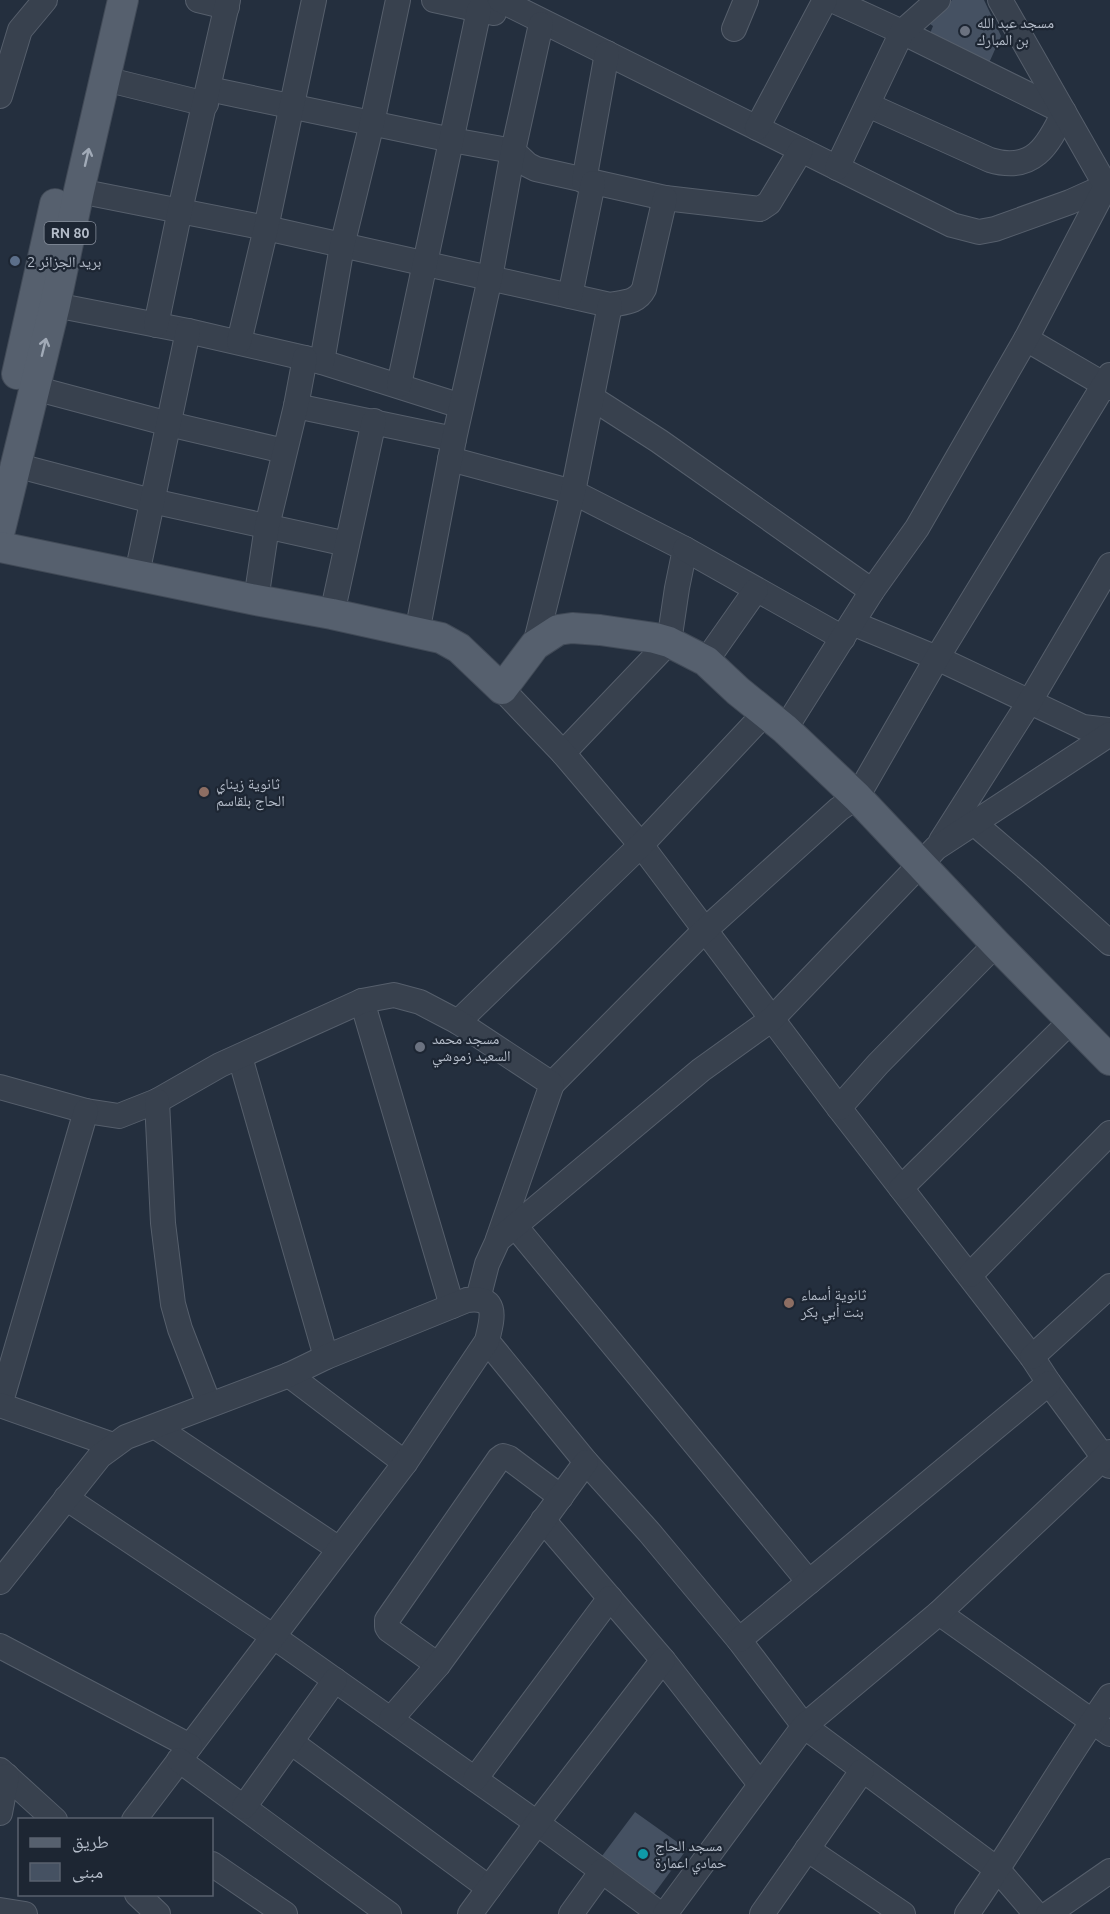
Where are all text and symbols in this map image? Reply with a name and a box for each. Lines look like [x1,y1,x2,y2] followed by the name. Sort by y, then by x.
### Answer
[977,14,1054,50] place label: مسجد عبد الله بن المبارك
[958,24,972,38] marker: مسجد عبد الله بن المبارك
[81,147,93,166] one-way arrow
[44,222,96,244] road number: RN 80
[27,253,101,271] place label: بريد الجزائر 2
[8,254,22,268] marker: بريد الجزائر 2
[39,338,50,357] one-way arrow
[216,775,285,811] place label: ثانوية زيناي الحاج بلقاسم
[197,785,211,799] marker: ثانوية زيناي الحاج بلقاسم
[432,1030,511,1067] place label: مسجد محمد السعيد زموشي
[413,1040,427,1054] marker: مسجد محمد السعيد زموشي
[800,1286,866,1323] place label: ثانوية أسماء بنت أبي بكر
[782,1296,796,1310] marker: ثانوية أسماء بنت أبي بكر
[18,1818,213,1896] legend
[72,1831,109,1853] text: طريق
[655,1837,727,1874] place label: مسجد الحاج حمادي اعمارة
[636,1847,650,1861] marker: مسجد الحاج حمادي اعمارة
[72,1861,103,1883] text: مبنى

